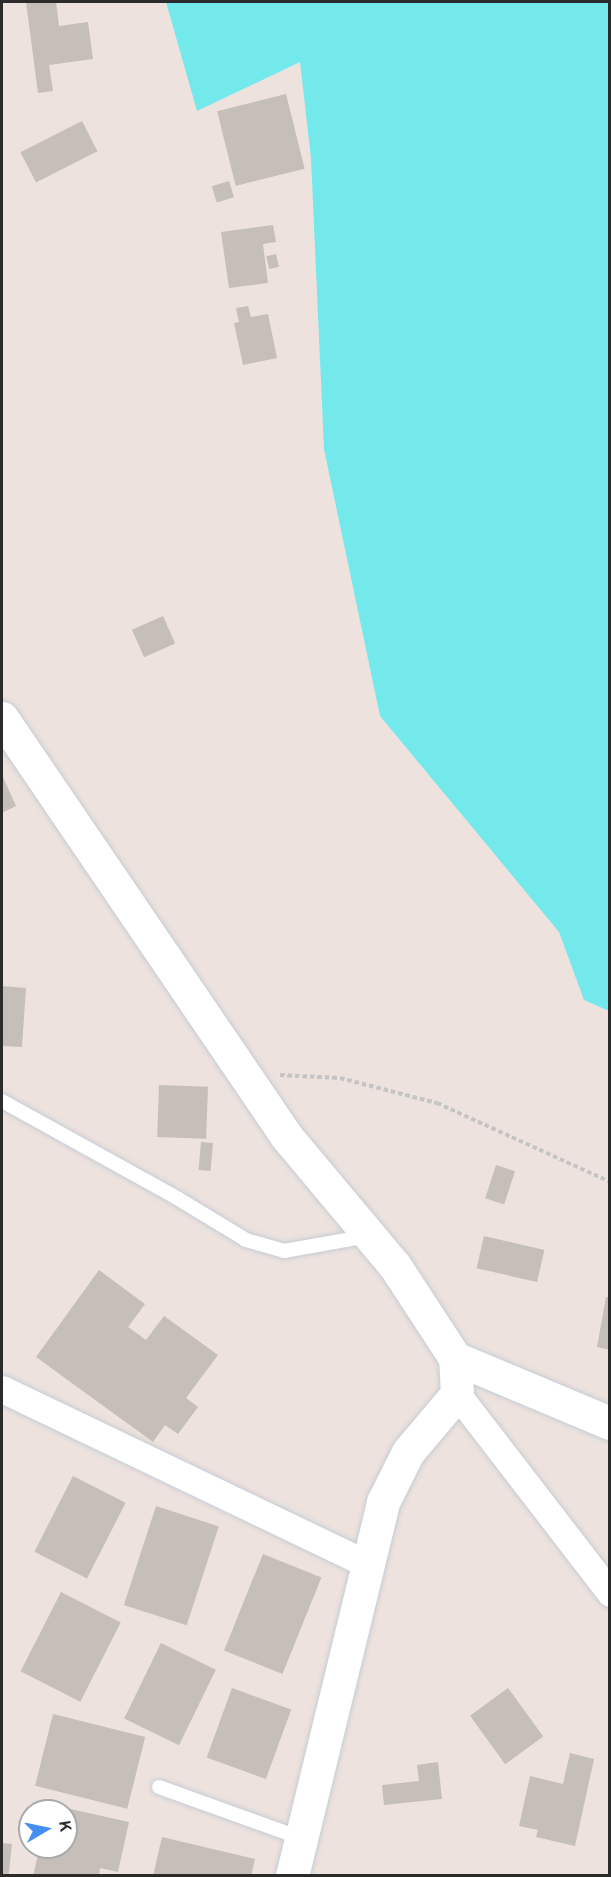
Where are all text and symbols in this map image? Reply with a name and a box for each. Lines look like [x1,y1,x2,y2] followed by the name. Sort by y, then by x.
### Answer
[18,1799,78,1859] north arrow
[53,1819,75,1834] text: K

